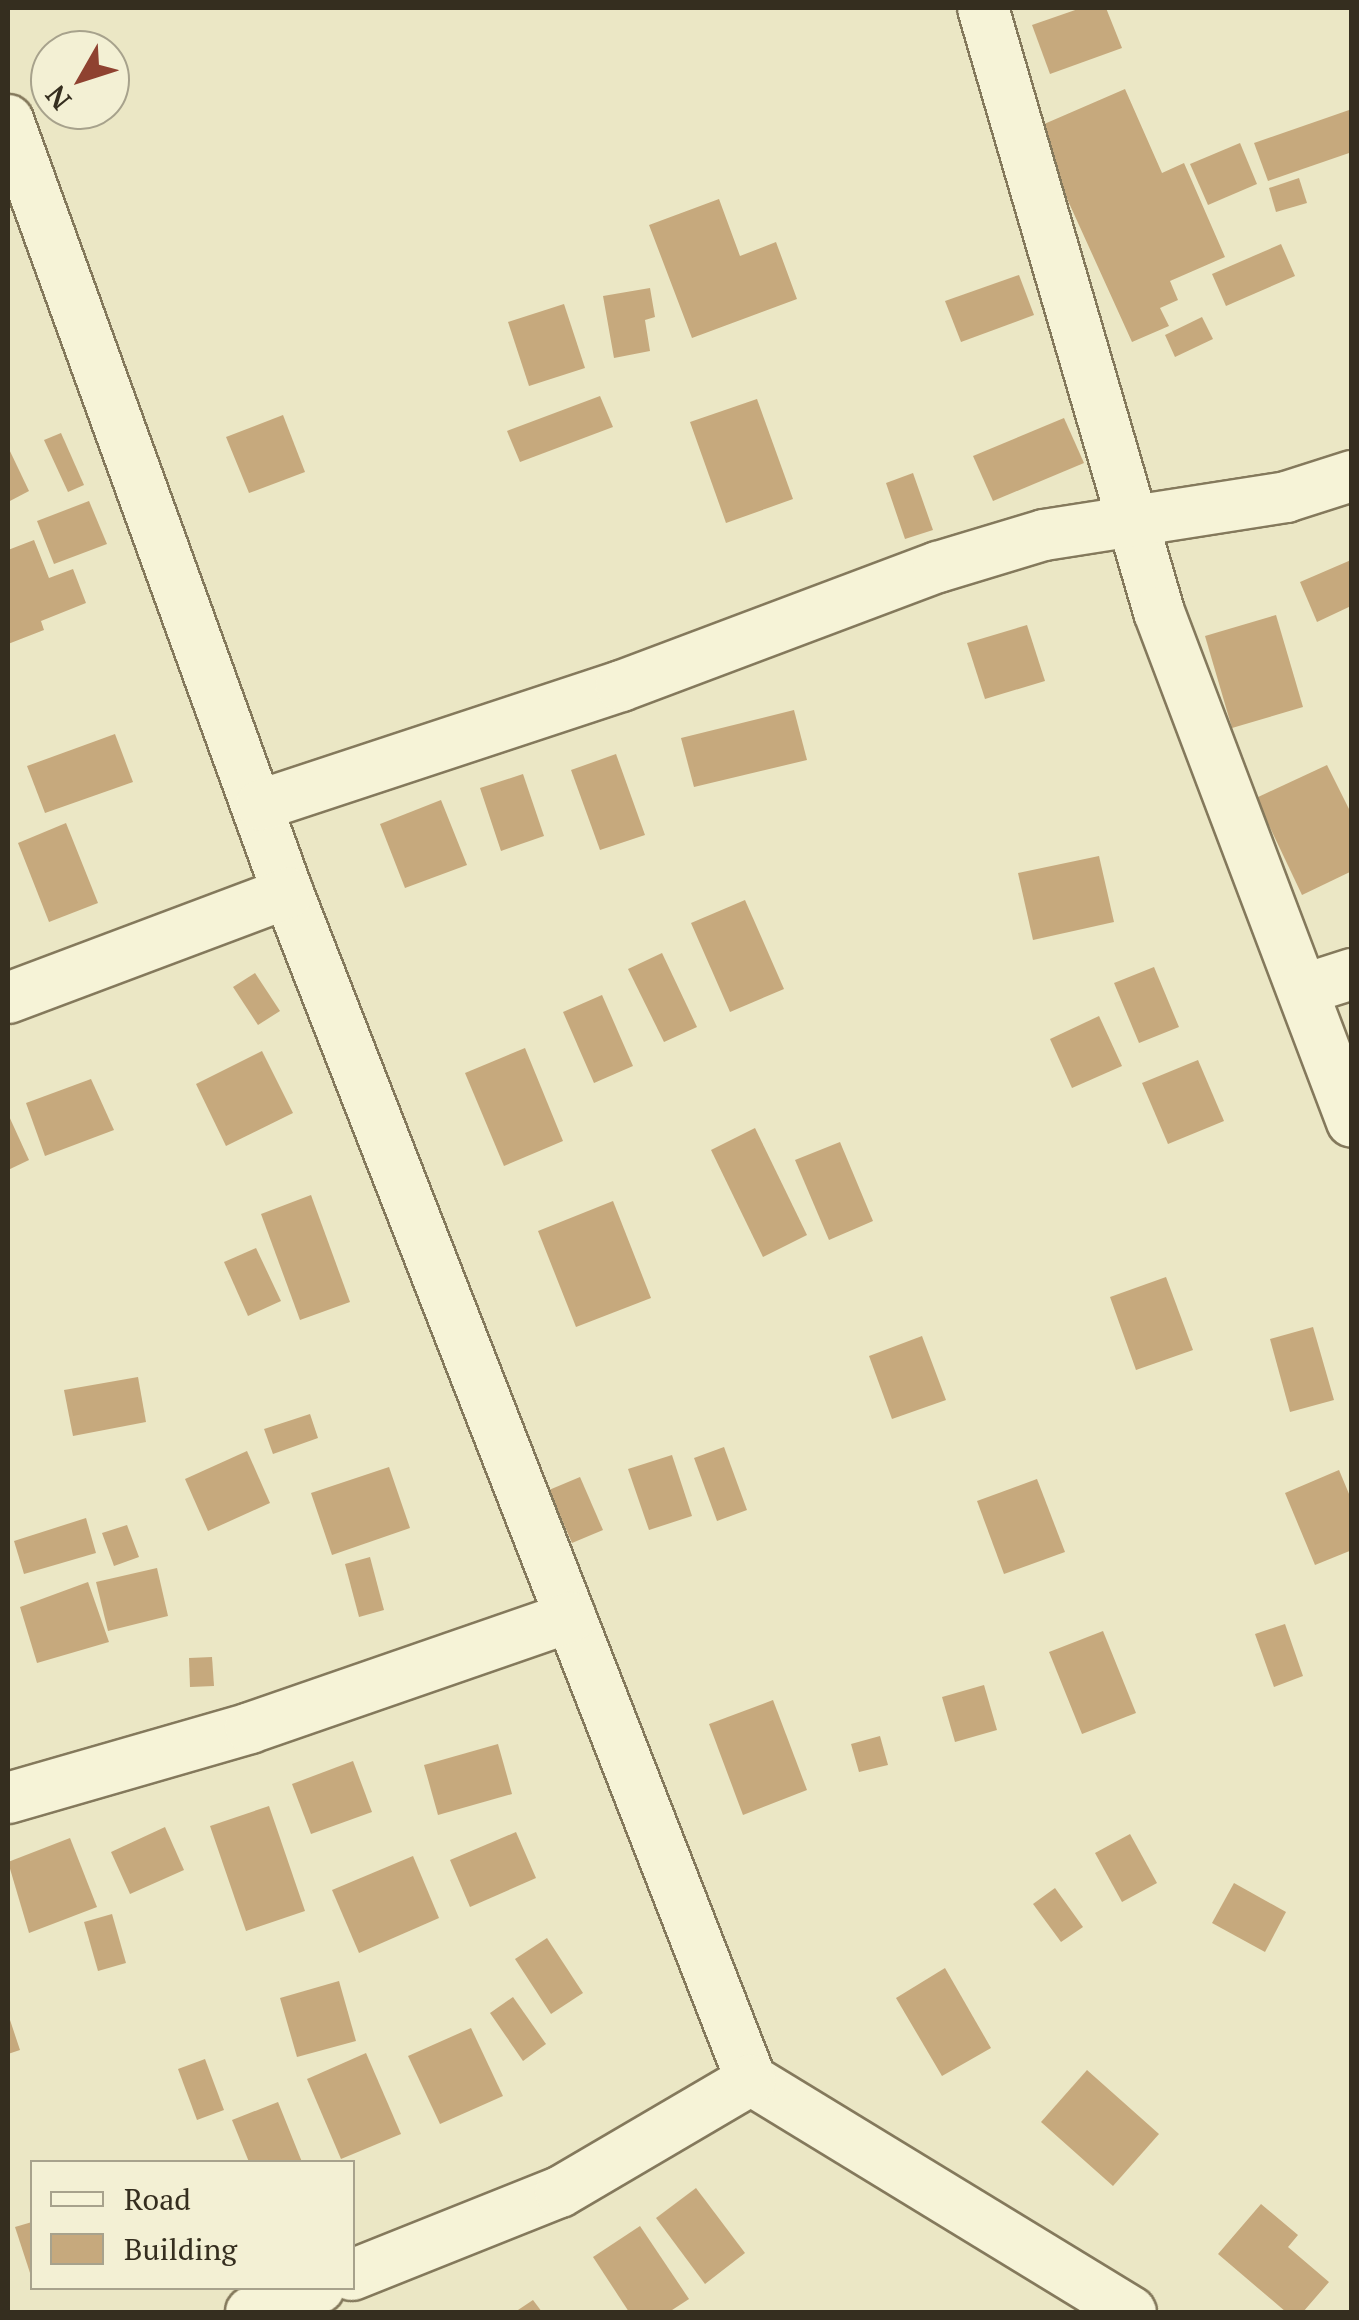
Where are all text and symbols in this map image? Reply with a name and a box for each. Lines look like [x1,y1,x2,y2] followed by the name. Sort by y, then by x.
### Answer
[30,30,130,130] north arrow
[37,78,79,118] text: N
[30,2160,355,2290] legend
[124,2179,191,2219] text: Road
[124,2229,237,2269] text: Building

